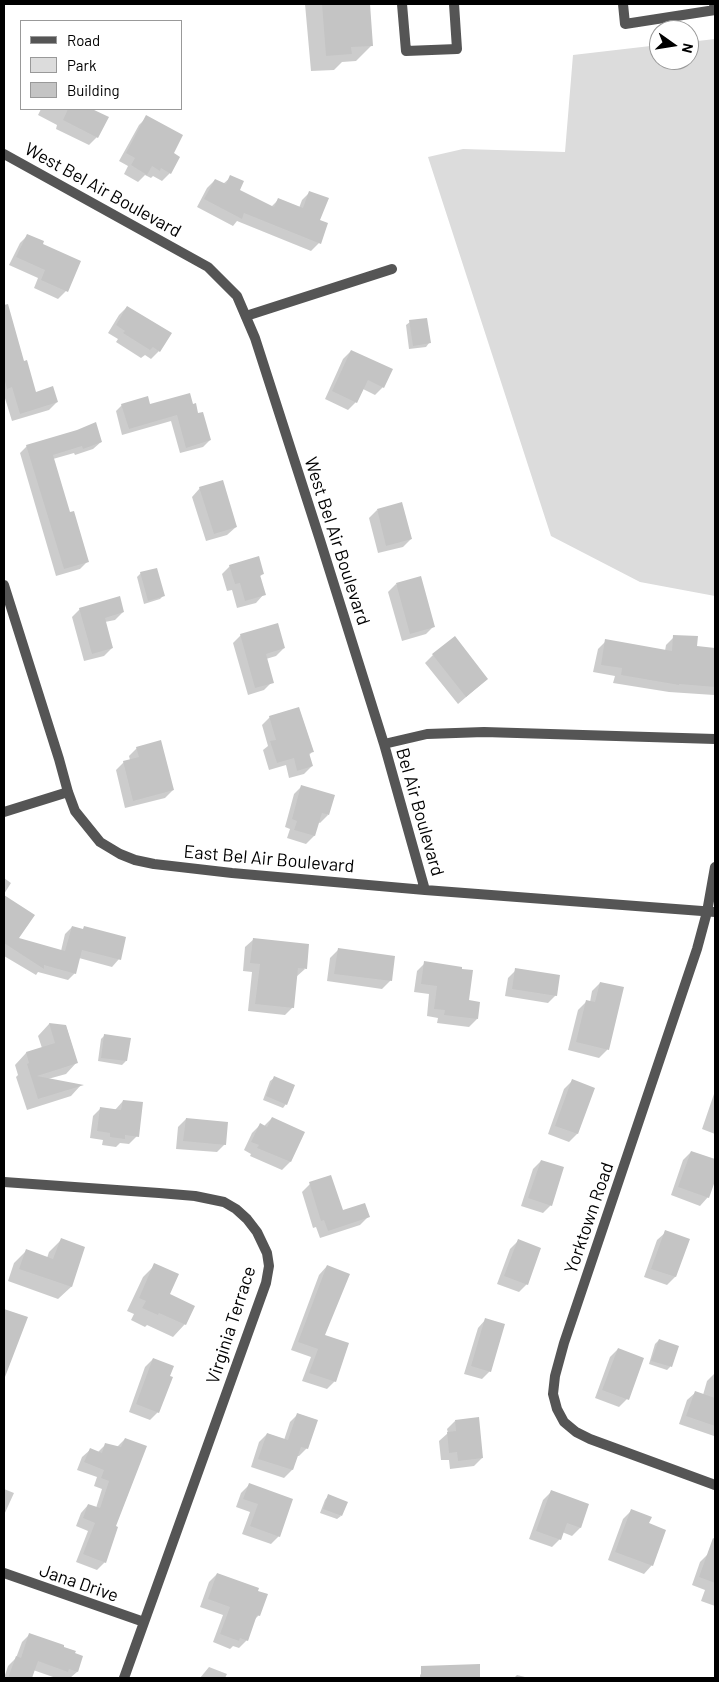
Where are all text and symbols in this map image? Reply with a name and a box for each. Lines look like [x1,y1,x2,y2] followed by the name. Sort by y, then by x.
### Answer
[20,20,182,110] legend
[649,20,699,70] north arrow
[67,31,100,49] text: Road
[679,42,697,55] text: N
[67,56,96,74] text: Park
[67,81,120,99] text: Building
[21,138,185,242] street label: West Bel Air Boulevard
[300,454,374,628] street label: West Bel Air Boulevard
[391,745,449,879] street label: Bel Air Boulevard
[183,841,355,877] street label: East Bel Air Boulevard
[560,1160,618,1276] street label: Yorktown Road
[202,1263,260,1387] street label: Virginia Terrace
[37,1559,121,1607] street label: Jana Drive

